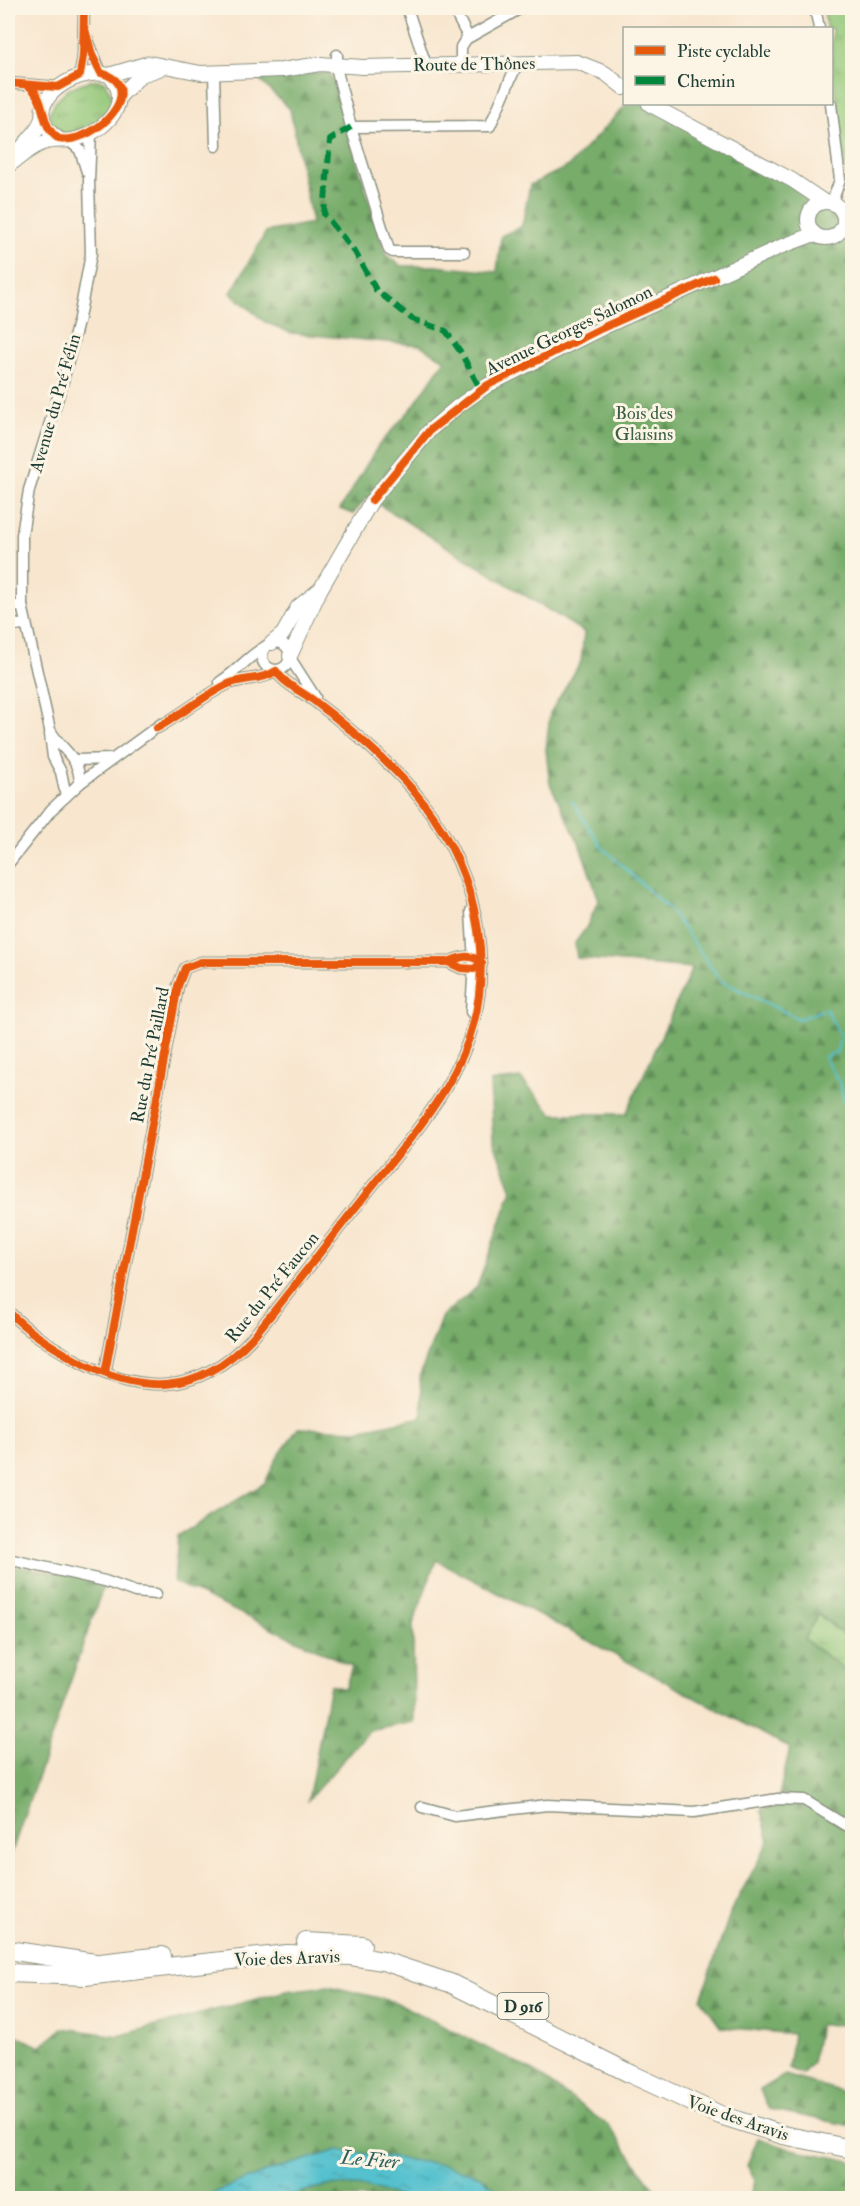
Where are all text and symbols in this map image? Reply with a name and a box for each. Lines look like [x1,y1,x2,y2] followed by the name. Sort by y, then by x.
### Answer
[623,27,833,105] legend
[677,40,771,63] text: Piste cyclable
[413,52,535,77] street label: Route de Thônes
[677,70,735,93] text: Chemin
[481,280,656,381] street label: Avenue Georges Salomon
[24,331,86,476] street label: Avenue du Pré Félin
[615,402,673,446] park label: Bois des Glaisins
[126,985,175,1125] street label: Rue du Pré Paillard
[221,1227,324,1348] street label: Rue du Pré Faucon
[234,1945,340,1972] street label: Voie des Aravis
[498,1993,548,2019] road number: D 916
[684,2090,792,2147] street label: Voie des Aravis
[339,2144,402,2175] water label: Le Fier

